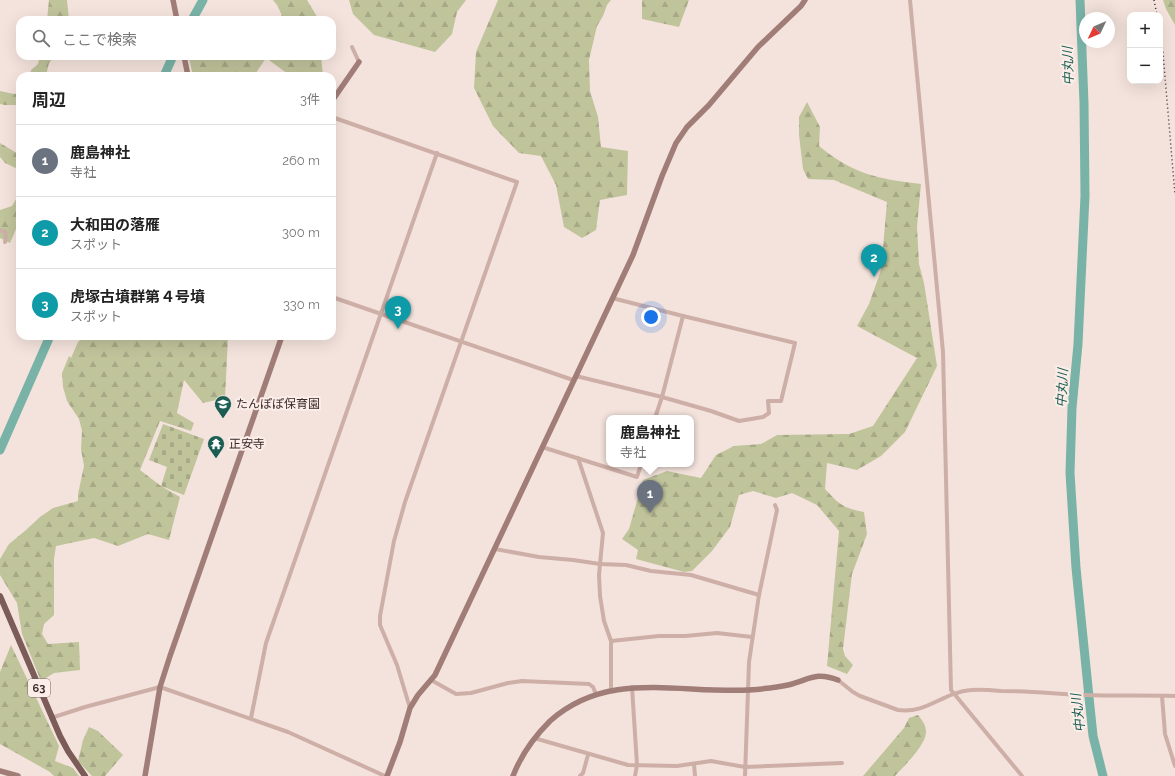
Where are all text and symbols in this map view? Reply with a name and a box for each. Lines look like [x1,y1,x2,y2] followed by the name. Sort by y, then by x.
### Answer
[1079,12,1115,48] north arrow
[1127,12,1163,84] map controls
[1127,12,1163,48] button: +
[16,16,336,60] search box
[30,27,52,49] icon: search
[62,31,137,49] text: ここで検索
[1060,44,1076,86] water label: 中丸川
[1127,48,1163,84] button: −
[32,90,66,110] text: 周辺
[300,92,320,107] text: 3件
[70,144,130,162] text: 鹿島神社
[42,153,48,168] text: 1
[282,153,320,168] text: 260 m
[70,165,96,180] text: 寺社
[70,216,160,234] text: 大和田の落雁
[41,225,49,240] text: 2
[282,225,320,240] text: 300 m
[70,237,122,252] text: スポット
[861,244,887,277] pin: 2
[70,288,205,306] text: 虎塚古墳群第４号墳
[385,296,411,329] pin: 3
[41,297,49,312] text: 3
[283,297,320,312] text: 330 m
[641,307,661,327] your location
[70,309,122,324] text: スポット
[1053,366,1071,408] water label: 中丸川
[213,394,233,419] school or university icon: たんぽぽ保育園
[236,397,320,411] place label: たんぽぽ保育園
[606,415,694,467] popup
[620,424,680,442] text: 鹿島神社
[206,434,226,459] temple icon: 正安寺
[229,437,265,451] place label: 正安寺
[620,445,646,460] text: 寺社
[637,480,663,513] pin: 1
[28,679,50,697] road number: 63
[1068,691,1088,733] water label: 中丸川

